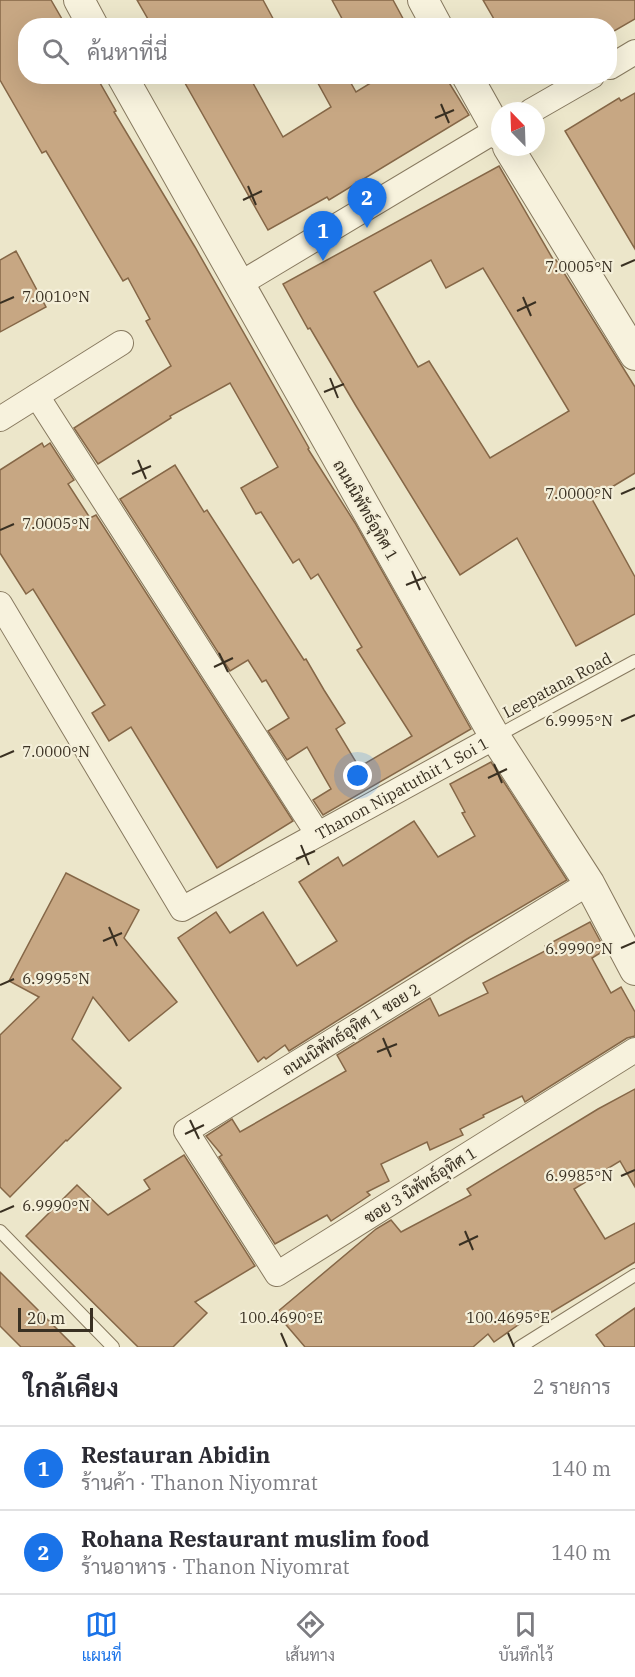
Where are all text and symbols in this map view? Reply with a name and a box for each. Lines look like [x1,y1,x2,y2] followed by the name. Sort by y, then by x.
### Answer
[18,18,617,84] search box
[39,35,72,68] icon: search
[87,37,167,66] text: ค้นหาที่นี่
[491,102,545,156] north arrow
[348,178,386,228] pin: 2
[304,212,342,261] pin: 1
[545,257,613,276] text: 7.0005°N
[22,287,90,306] text: 7.0010°N
[327,455,405,565] street label: ถนนนิพัทธ์อุทิศ 1
[545,484,613,503] text: 7.0000°N
[22,514,90,533] text: 7.0005°N
[499,648,615,722] street label: Leepatana Road
[545,711,613,730] text: 6.9995°N
[312,733,492,844] street label: Thanon Nipatuthit 1 Soi 1
[22,742,90,761] text: 7.0000°N
[343,761,372,790] your location
[545,939,613,958] text: 6.9990°N
[22,969,90,988] text: 6.9995°N
[277,977,425,1081] street label: ถนนนิพัทธ์อุทิศ 1 ซอย 2
[359,1141,481,1229] street label: ซอย 3 นิพัทธ์อุทิศ 1
[545,1166,613,1185] text: 6.9985°N
[22,1196,90,1215] text: 6.9990°N
[18,1305,93,1332] scale bar
[27,1308,65,1328] text: 20 m
[239,1308,323,1327] text: 100.4690°E
[466,1308,550,1327] text: 100.4695°E
[24,1370,119,1404] text: ใกล้เคียง
[533,1373,611,1400] text: 2 รายการ
[81,1440,270,1469] text: Restauran Abidin
[38,1455,50,1482] text: 1
[551,1455,611,1482] text: 140 m
[81,1469,318,1496] text: ร้านค้า · Thanon Niyomrat
[81,1524,430,1553] text: Rohana Restaurant muslim food
[38,1539,50,1566] text: 2
[551,1539,611,1566] text: 140 m
[81,1553,350,1580] text: ร้านอาหาร · Thanon Niyomrat
[82,1608,122,1665] tab: แผนที่
[285,1608,335,1665] tab: เส้นทาง
[499,1608,553,1665] tab: บันทึกไว้

